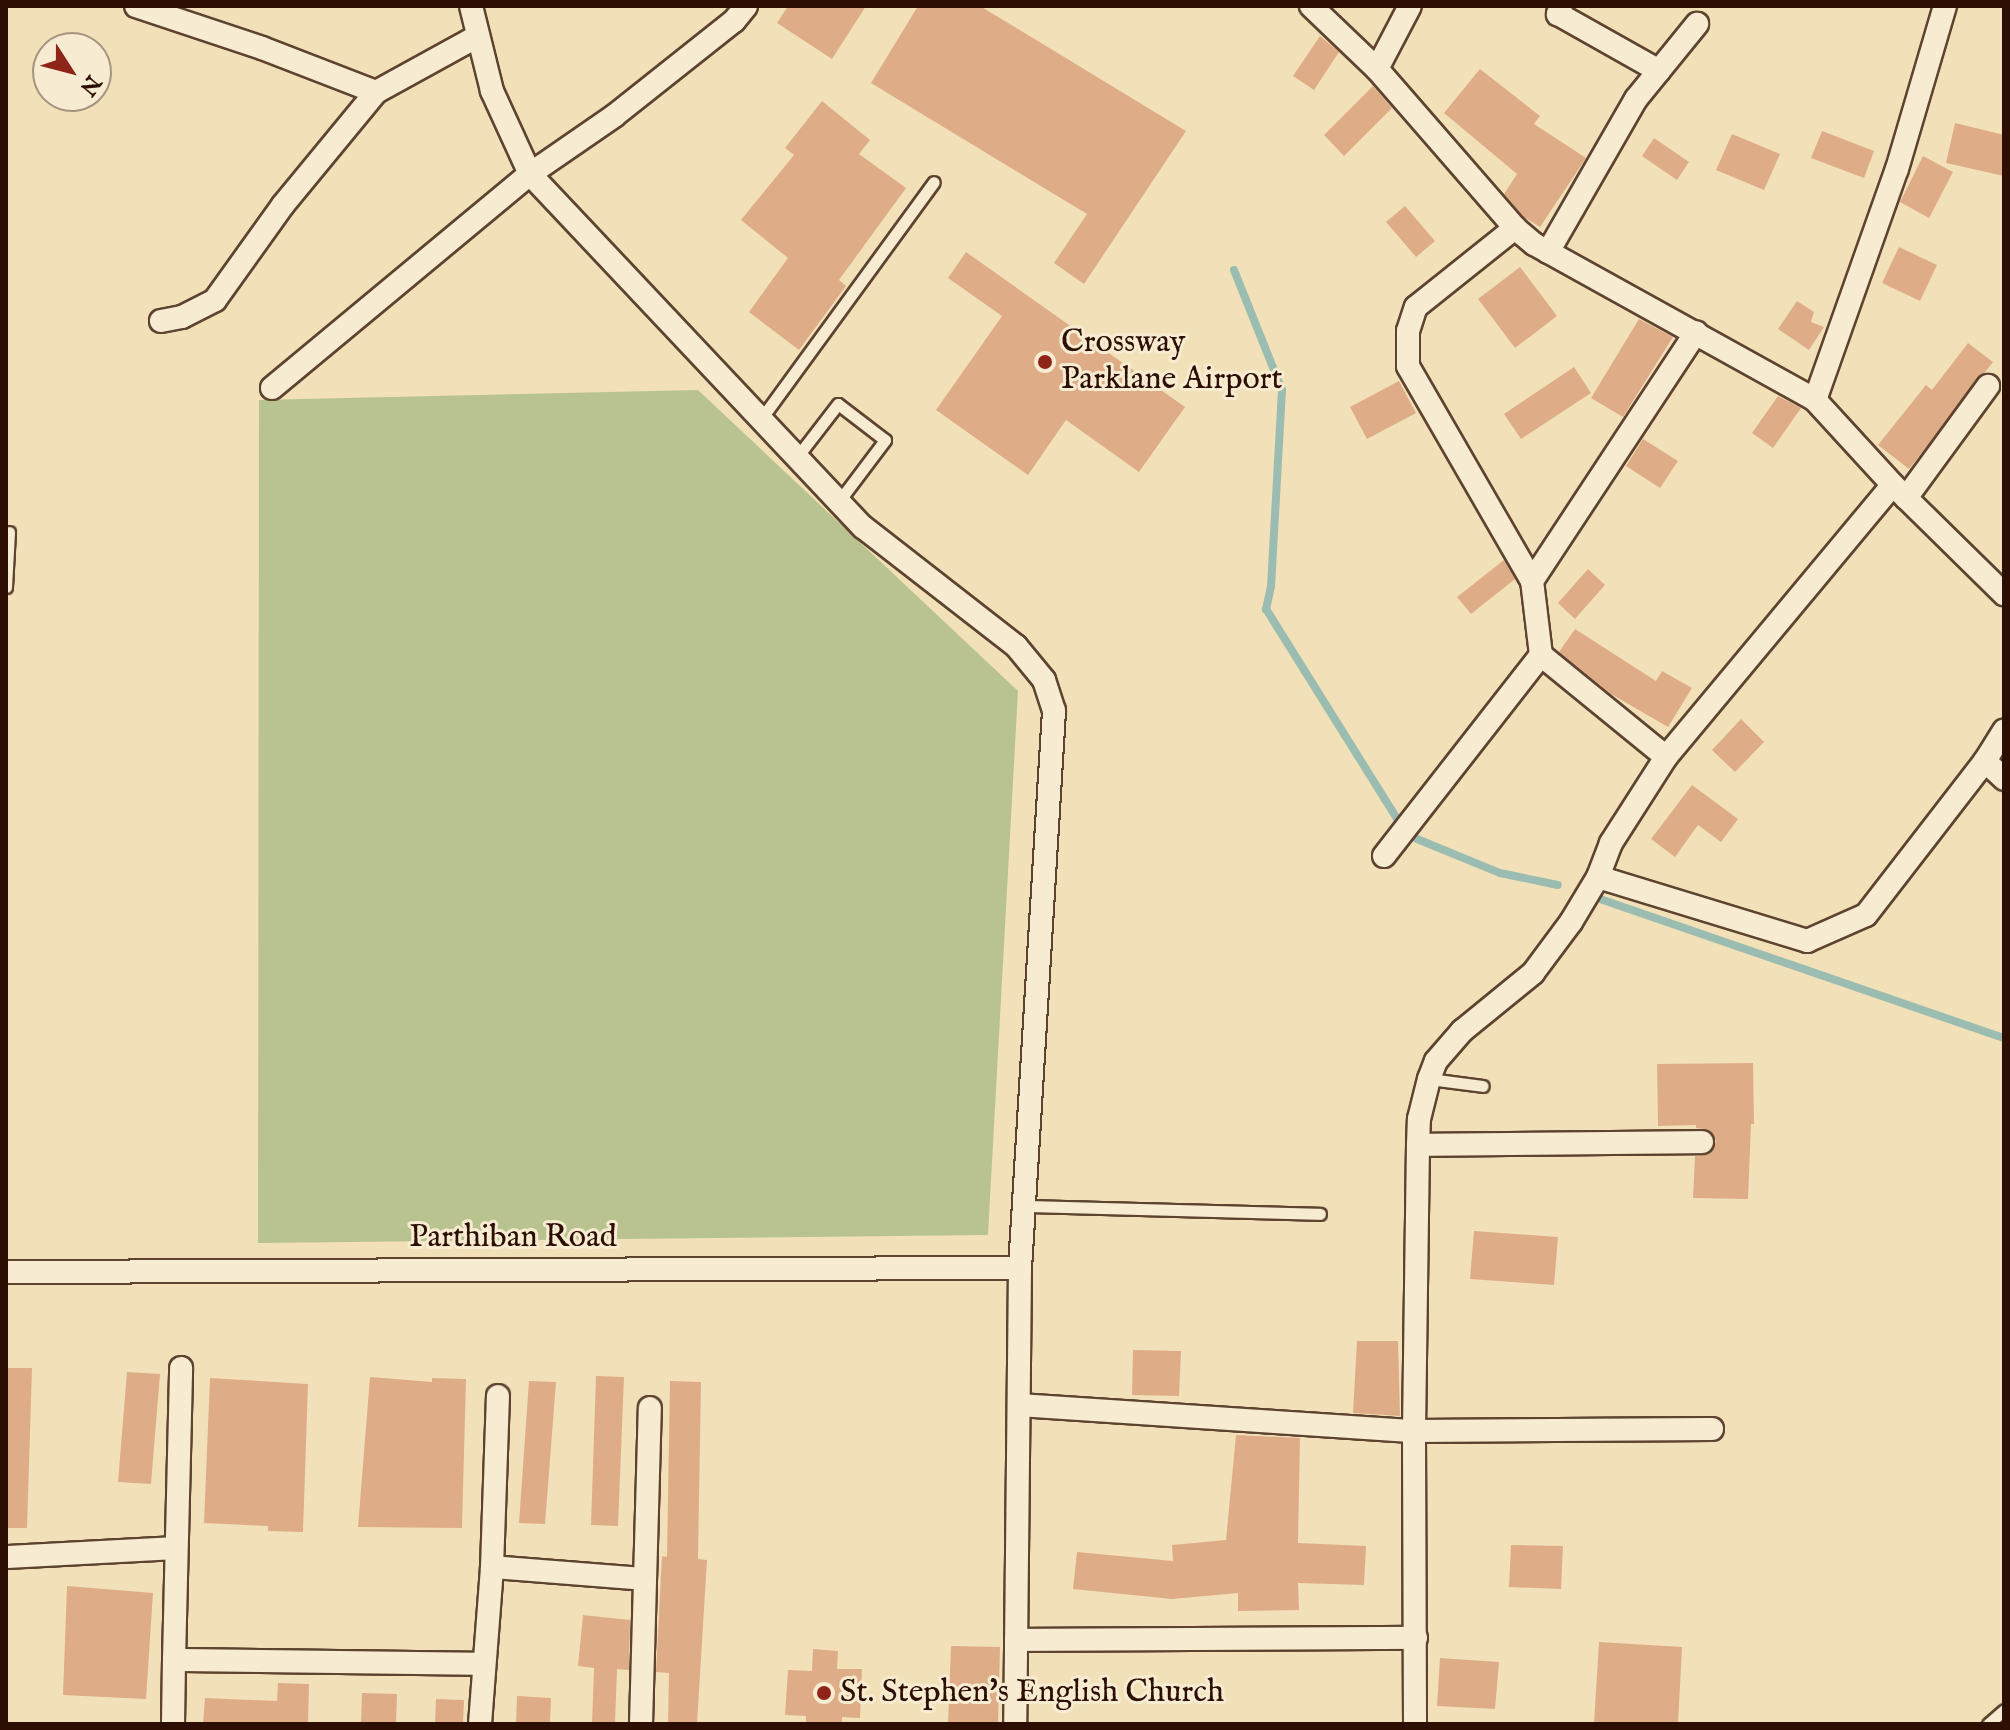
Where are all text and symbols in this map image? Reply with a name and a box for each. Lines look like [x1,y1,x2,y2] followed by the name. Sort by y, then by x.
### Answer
[32,32,112,112] north arrow
[73,69,107,101] text: N
[1061,325,1282,400] place label: Crossway Parklane Airport
[1036,353,1054,371] marker: Crossway Parklane Airport
[409,1219,617,1257] street label: Parthiban Road
[840,1674,1224,1712] place label: St. Stephen's English Church
[815,1684,833,1702] marker: St. Stephen's English Church

